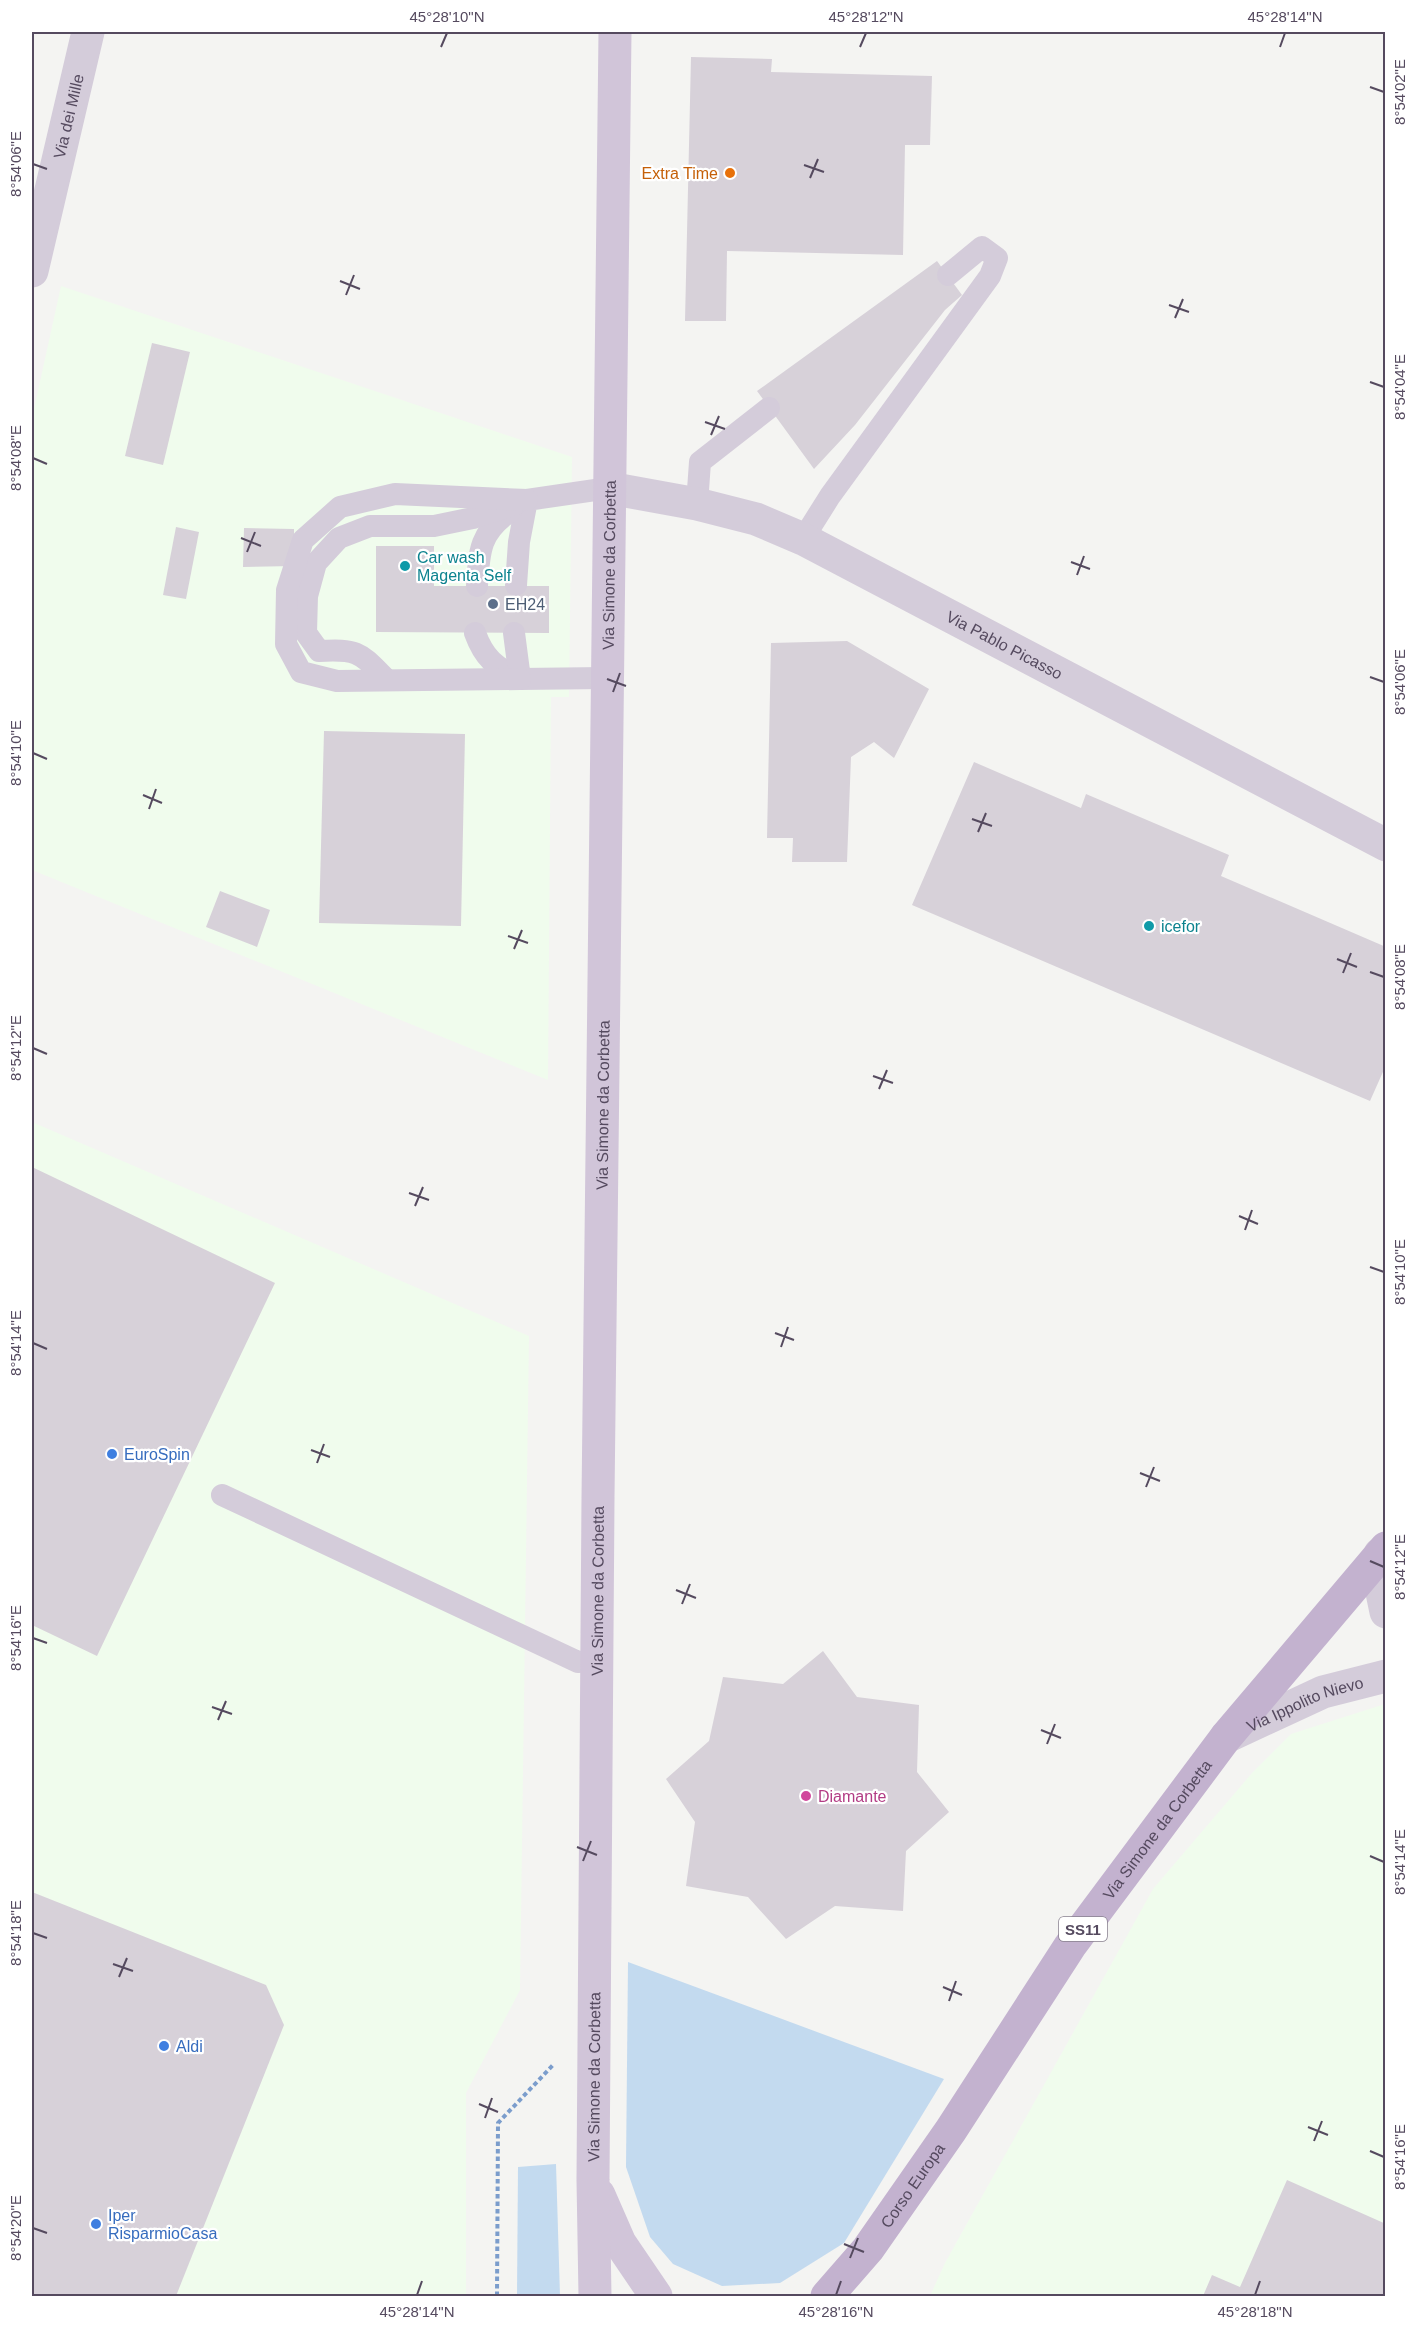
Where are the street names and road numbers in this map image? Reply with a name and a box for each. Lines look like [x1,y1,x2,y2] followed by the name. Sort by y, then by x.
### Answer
[50,72,86,160] street label: Via dei Mille
[599,480,618,650] street label: Via Simone da Corbetta
[944,607,1066,682] street label: Via Pablo Picasso
[593,1020,612,1190] street label: Via Simone da Corbetta
[588,1506,606,1676] street label: Via Simone da Corbetta
[1244,1674,1365,1735] street label: Via Ippolito Nievo
[1099,1756,1215,1903] street label: Via Simone da Corbetta
[1059,1917,1107,1941] road number: SS11
[585,1992,603,2162] street label: Via Simone da Corbetta
[877,2140,948,2231] street label: Corso Europa

